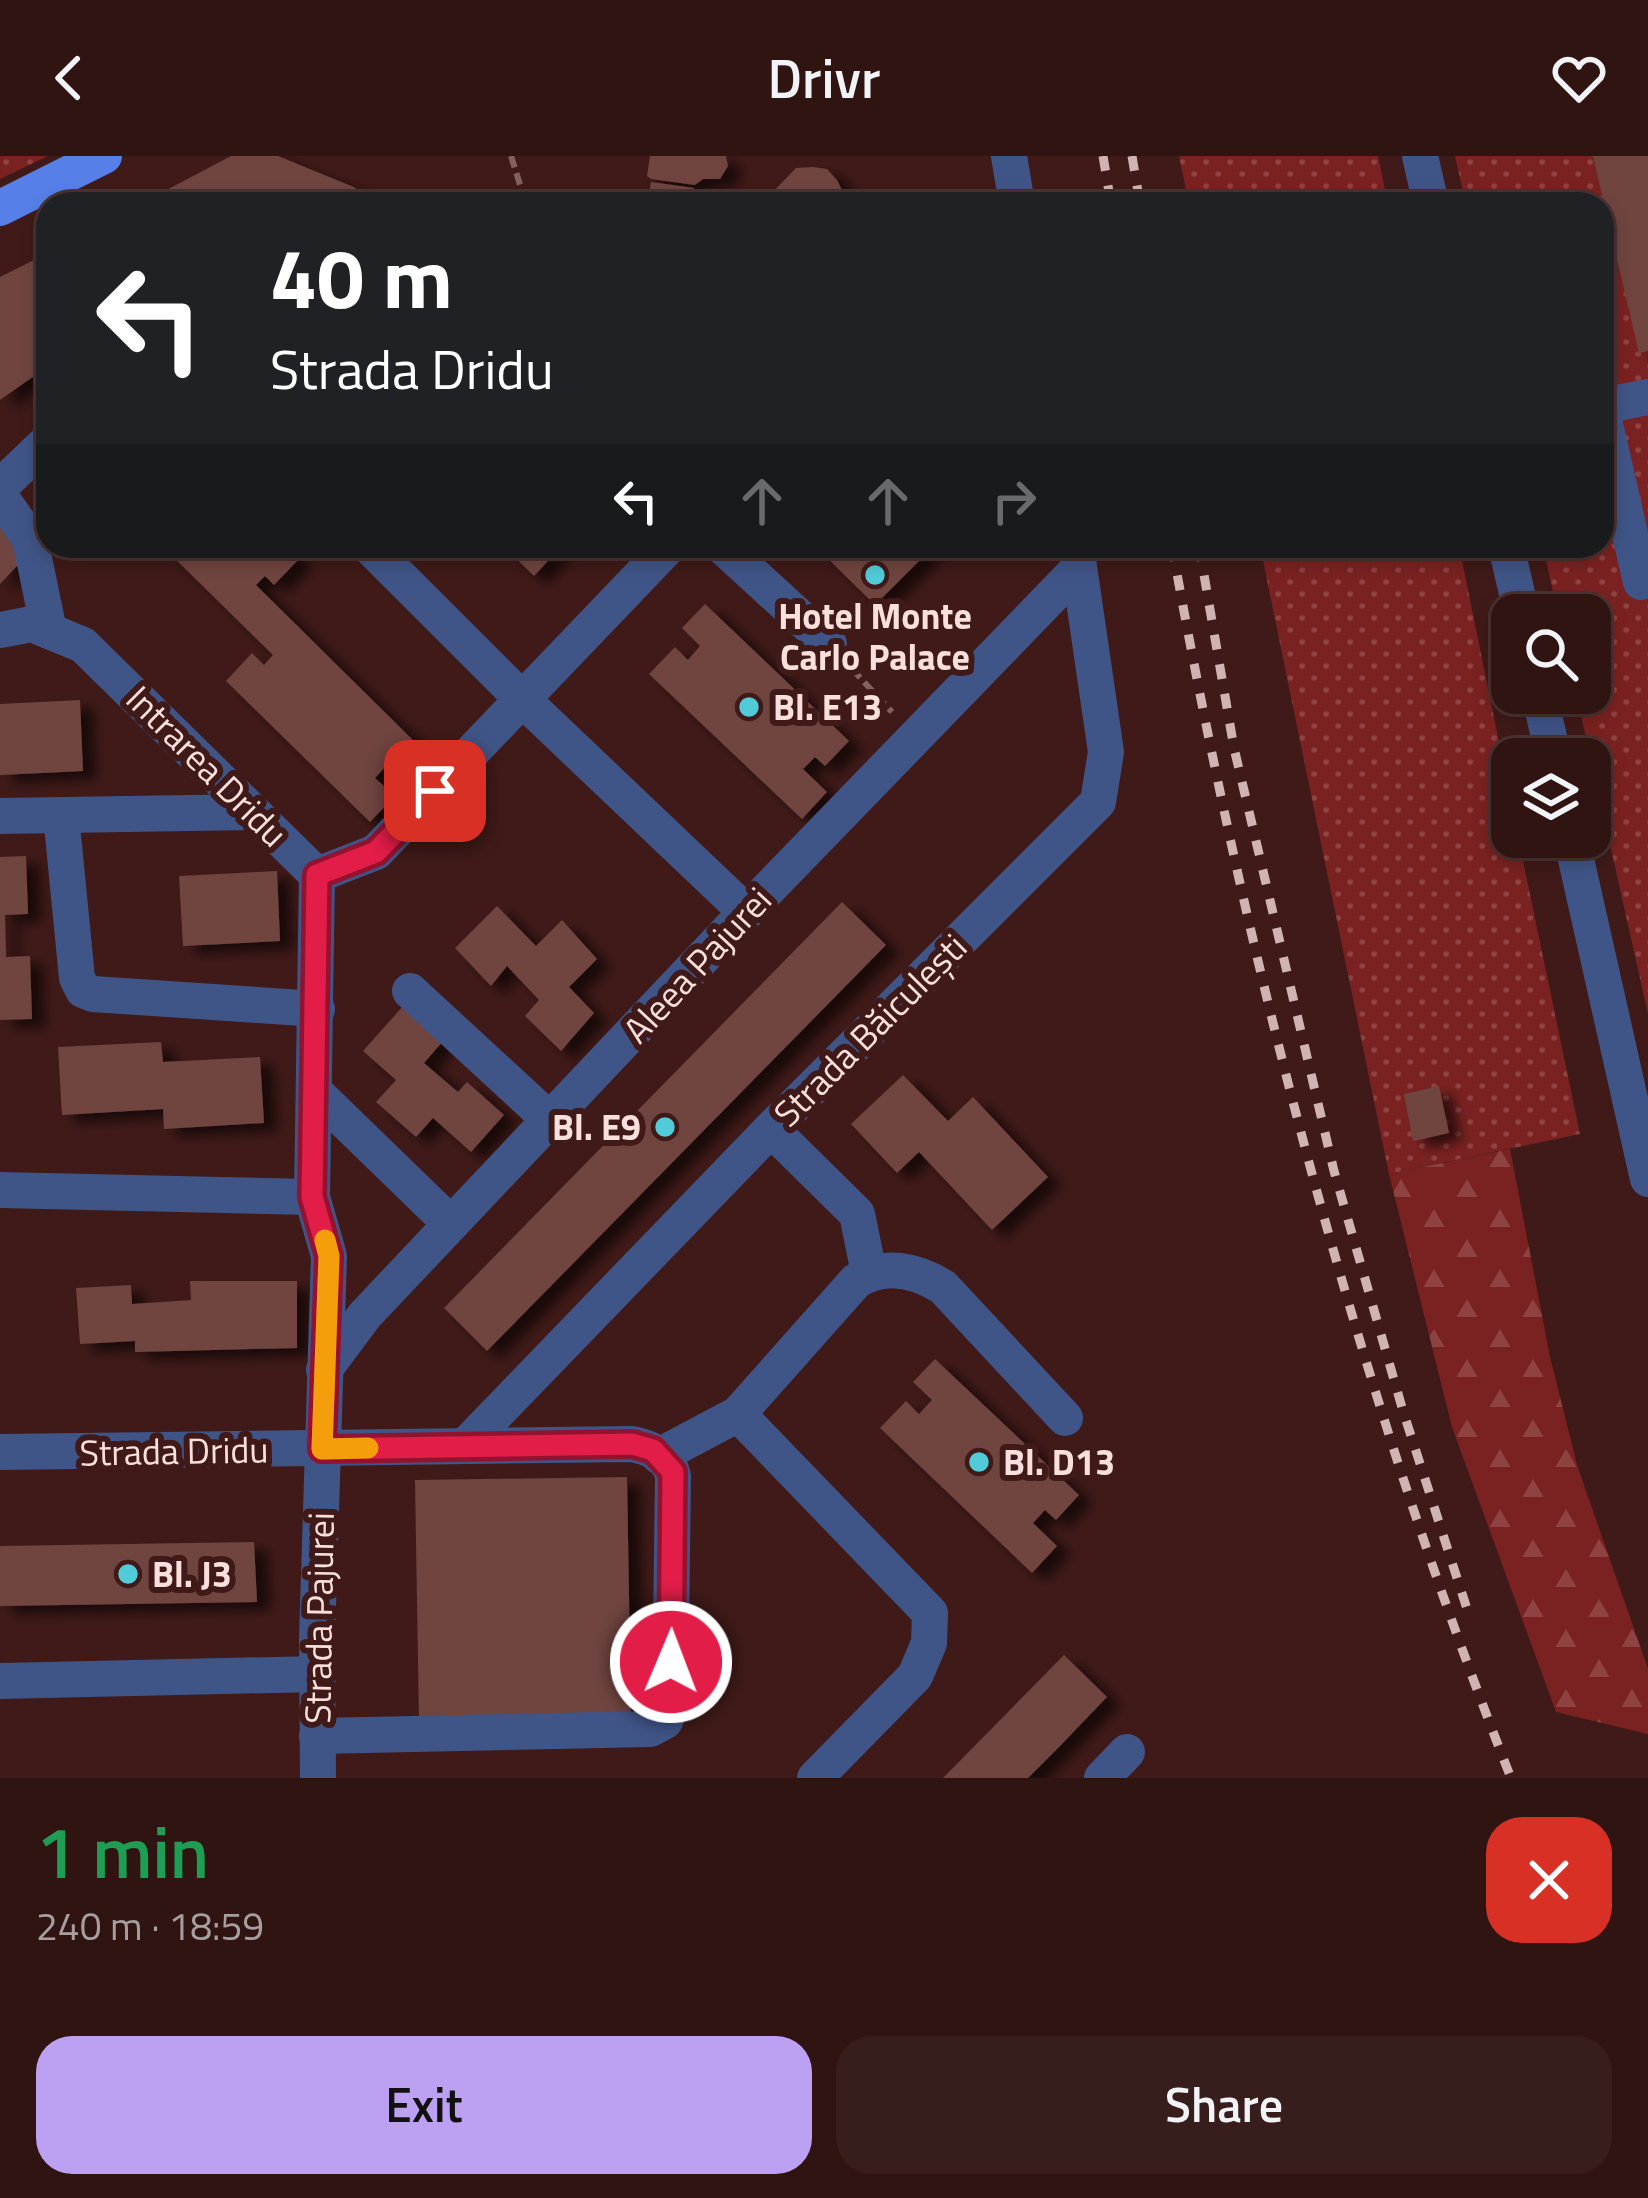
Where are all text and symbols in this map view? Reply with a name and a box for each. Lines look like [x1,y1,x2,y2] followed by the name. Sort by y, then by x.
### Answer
[767,37,881,119] text: Drivr
[36,45,102,111] icon: back
[1546,45,1612,111] icon: heart
[270,213,453,341] text: 40 m
[72,240,228,396] icon: left
[270,328,554,410] text: Strada Dridu
[603,468,669,534] icon: left
[729,468,795,534] icon: ahead
[855,468,921,534] icon: ahead
[981,468,1047,534] icon: right
[862,562,888,588] marker: Hotel Monte Carlo Palace
[778,588,972,684] place label: Hotel Monte Carlo Palace
[1491,594,1611,858] map controls
[1491,594,1611,714] button: search
[114,672,301,859] street label: Intrarea Dridu
[773,679,882,734] place label: Bl. E13
[736,694,762,720] marker: Bl. E13
[1491,738,1611,858] button: layers
[384,740,486,842] pin
[402,758,468,824] icon: arrive
[610,874,784,1055] street label: Aleea Pajurei
[760,920,979,1139] street label: Strada Băiculești
[552,1099,641,1154] place label: Bl. E9
[652,1114,678,1140] marker: Bl. E9
[79,1421,269,1480] street label: Strada Dridu
[1003,1434,1115,1489] place label: Bl. D13
[966,1449,992,1475] marker: Bl. D13
[289,1512,348,1724] street label: Strada Pajurei
[152,1546,232,1601] place label: Bl. J3
[115,1561,141,1587] marker: Bl. J3
[608,1599,734,1725] position arrow
[36,1796,209,1906] text: 1 min
[1486,1817,1612,1943] button: close
[36,1896,264,1955] text: 240 m · 18:59
[36,2036,812,2174] button: Exit
[836,2036,1612,2174] button: Share

